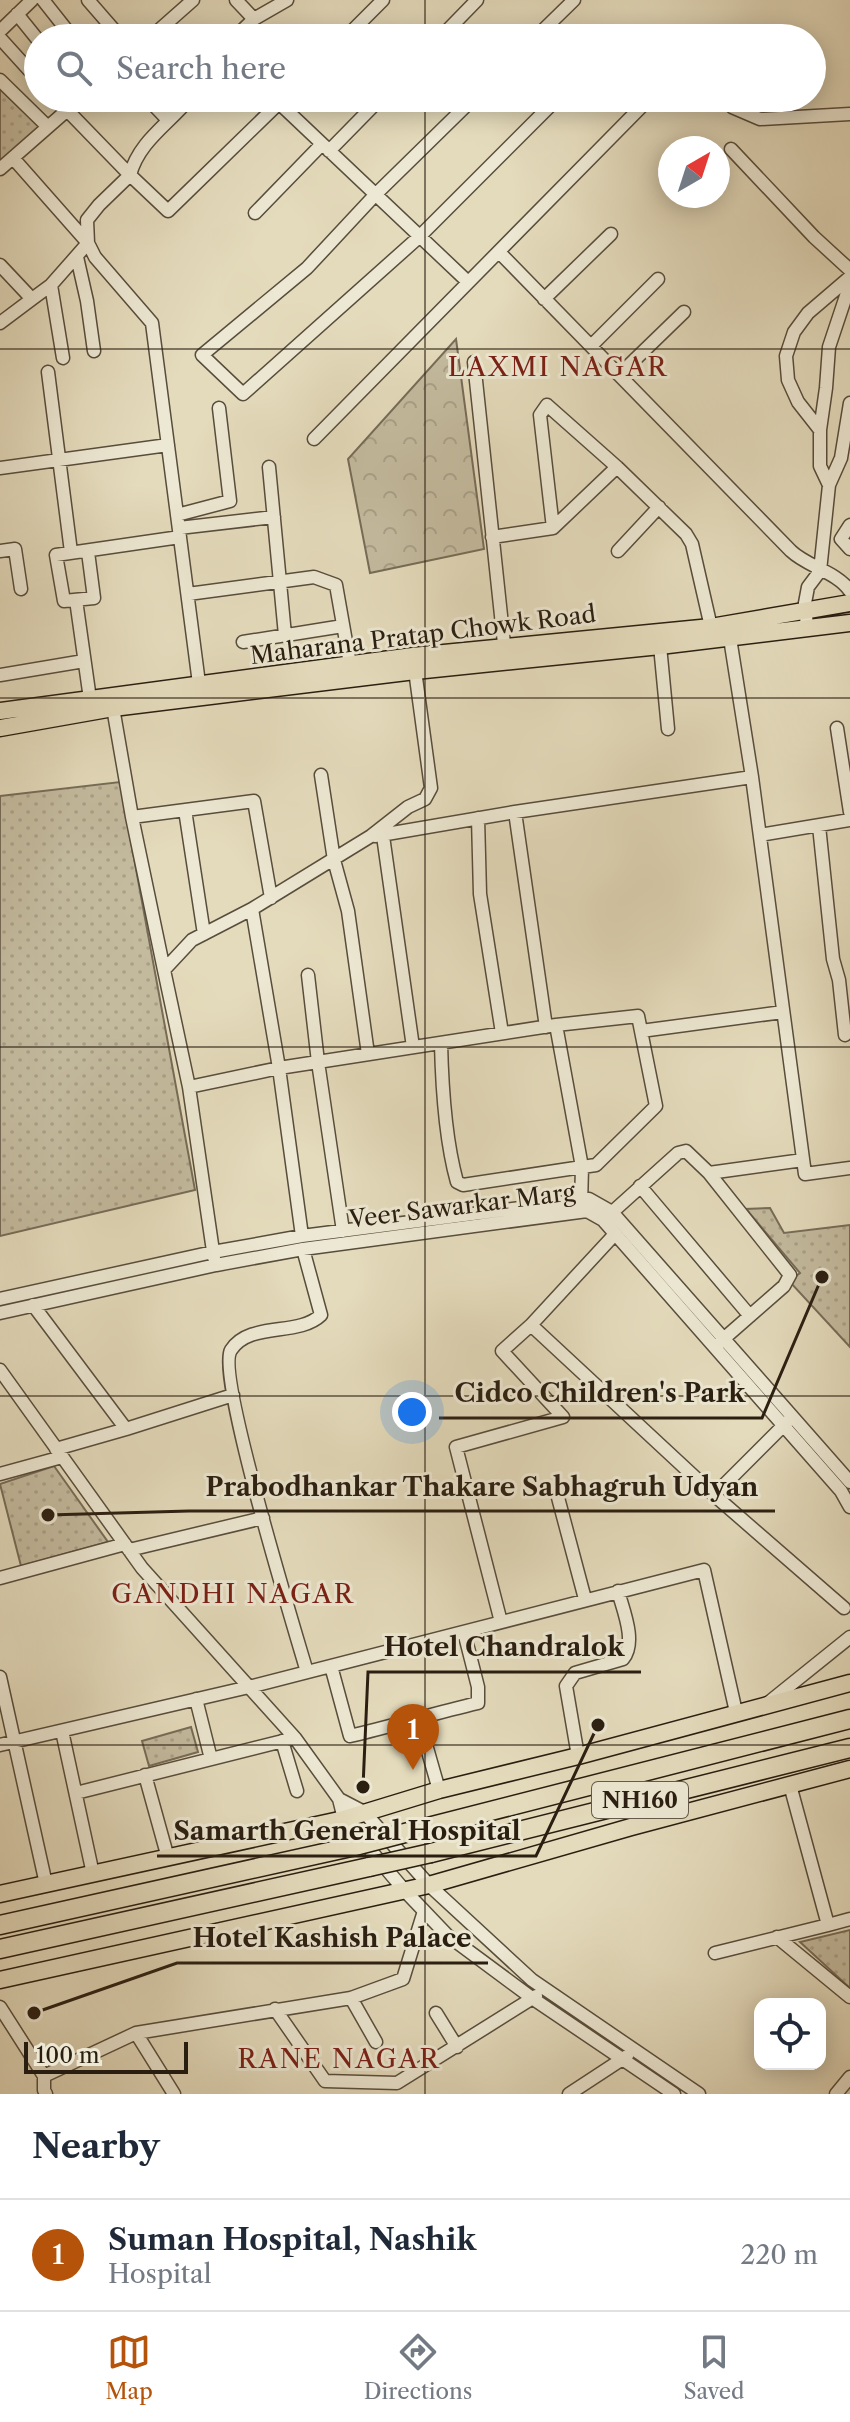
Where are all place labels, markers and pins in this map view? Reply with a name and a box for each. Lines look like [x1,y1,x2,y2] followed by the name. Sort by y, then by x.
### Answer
[439,1368,762,1418] callout: Cidco Children's Park
[189,1461,775,1511] callout: Prabodhankar Thakare Sabhagruh Udyan
[368,1622,641,1672] callout: Hotel Chandralok
[387,1704,439,1770] pin: 1
[157,1806,536,1856] callout: Samarth General Hospital
[177,1913,488,1963] callout: Hotel Kashish Palace

